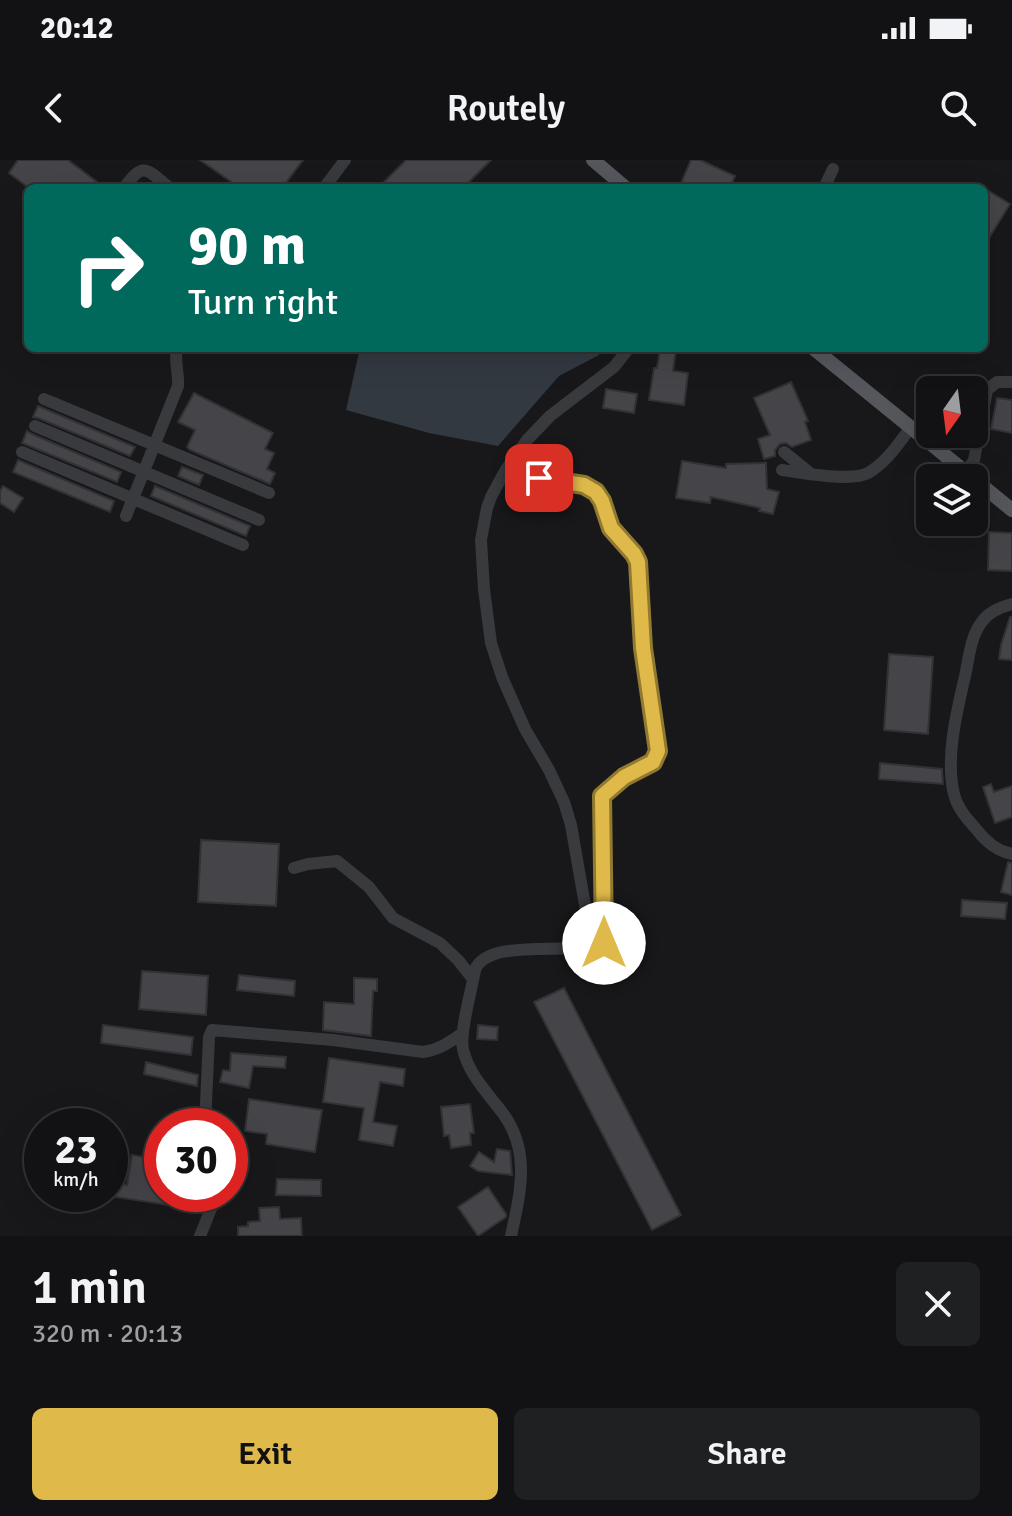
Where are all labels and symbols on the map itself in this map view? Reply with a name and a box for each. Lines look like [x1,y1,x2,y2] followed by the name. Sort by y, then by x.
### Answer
[916,376,988,448] north arrow
[505,444,573,512] pin
[562,901,646,985] position arrow
[144,1108,248,1212] speed limit sign: 30

